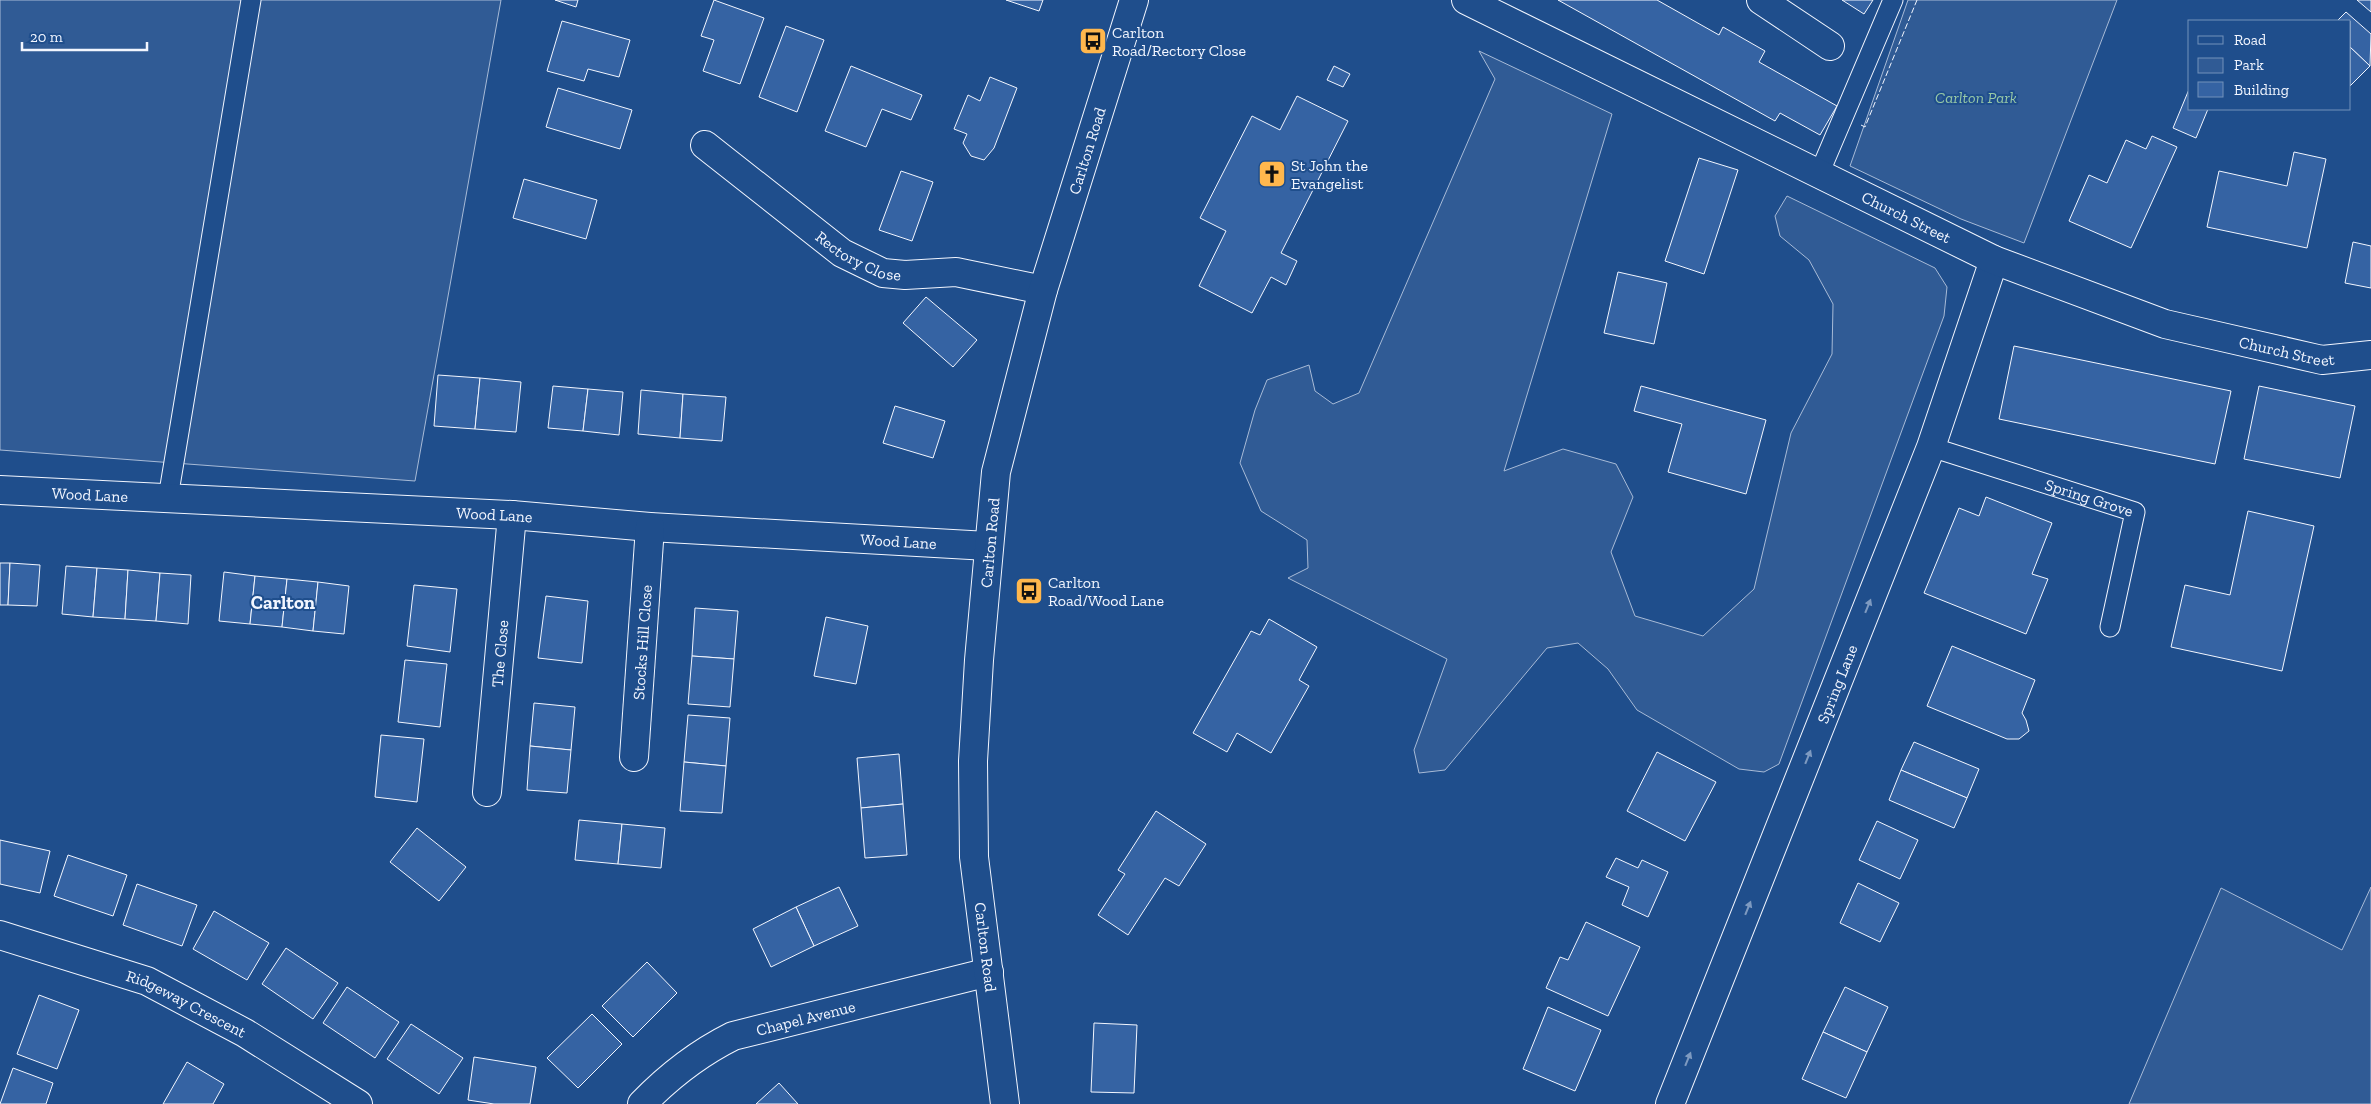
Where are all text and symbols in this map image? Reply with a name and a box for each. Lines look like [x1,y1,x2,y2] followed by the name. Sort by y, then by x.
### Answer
[22,20,148,52] scale bar
[2188,20,2351,110] legend
[1112,23,1246,60] place label: Carlton Road/Rectory Close
[1078,26,1108,56] bus stop icon: Carlton Road/Rectory Close
[30,28,63,46] text: 20 m
[2234,31,2267,49] text: Road
[2234,56,2264,74] text: Park
[2234,81,2289,99] text: Building
[1935,88,2017,107] park label: Carlton Park
[1065,105,1110,197] street label: Carlton Road
[1291,156,1368,193] place label: St John the Evangelist
[1257,159,1287,189] church icon: St John the Evangelist
[1859,187,1954,247] street label: Church Street
[812,227,902,285] street label: Rectory Close
[2237,332,2335,370] street label: Church Street
[2043,475,2135,521] street label: Spring Grove
[51,484,128,506] street label: Wood Lane
[977,497,1004,588] street label: Carlton Road
[456,503,533,527] street label: Wood Lane
[860,530,937,553] street label: Wood Lane
[1048,573,1164,610] place label: Carlton Road/Wood Lane
[1014,576,1044,606] bus stop icon: Carlton Road/Wood Lane
[629,584,656,700] street label: Stocks Hill Close
[251,591,316,614] district label: Carlton
[1864,598,1872,613] one-way arrow
[487,619,512,688] street label: The Close
[1813,642,1862,726] street label: Spring Lane
[1804,749,1812,764] one-way arrow
[1744,900,1752,915] one-way arrow
[971,901,1000,993] street label: Carlton Road
[124,966,249,1042] street label: Ridgeway Crescent
[754,997,857,1040] street label: Chapel Avenue
[1684,1051,1692,1066] one-way arrow

